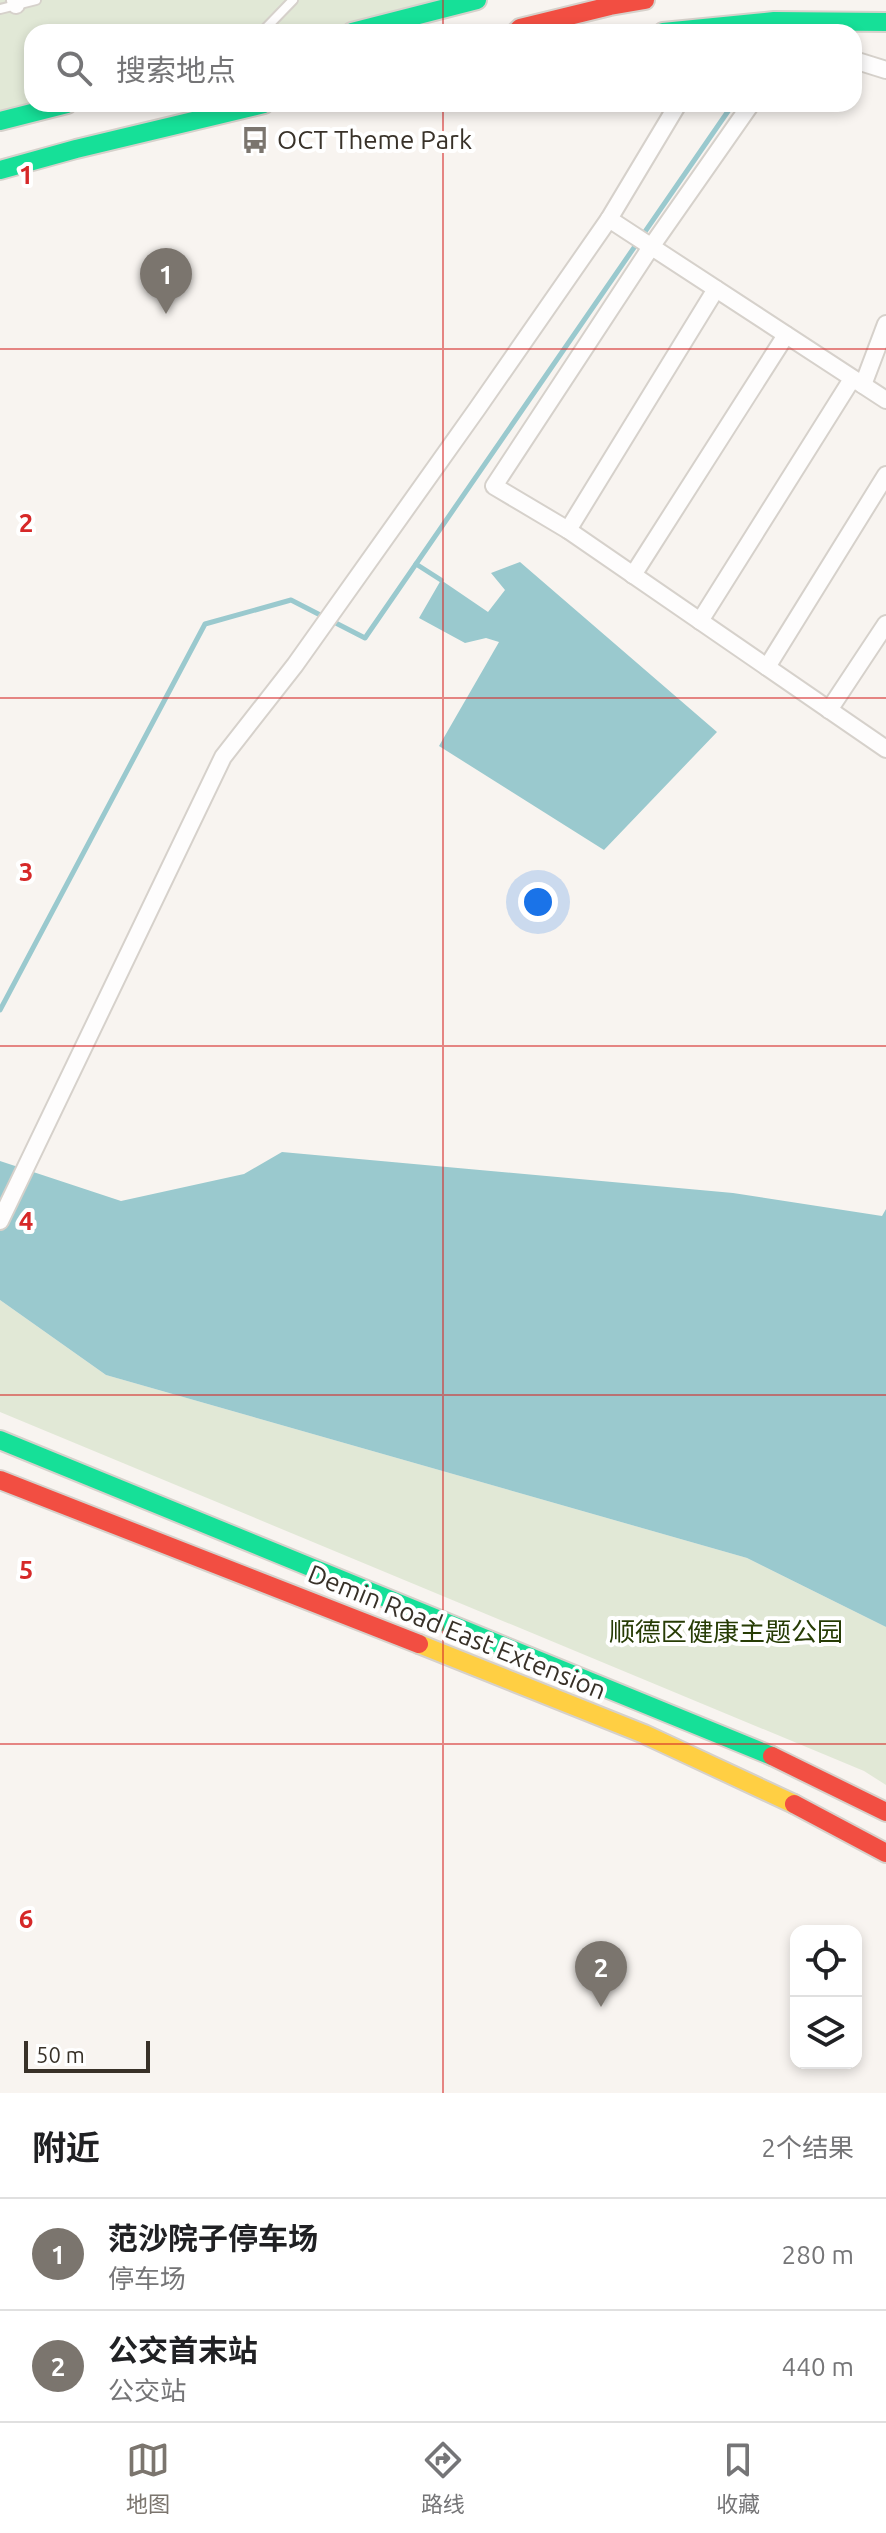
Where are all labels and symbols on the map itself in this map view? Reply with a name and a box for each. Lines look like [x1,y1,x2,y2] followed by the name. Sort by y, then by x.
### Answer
[240,125,270,155] bus stop icon: OCT Theme Park
[277,125,472,154] place label: OCT Theme Park
[19,160,33,189] text: 1
[140,248,192,314] pin: 1
[19,508,33,537] text: 2
[19,857,33,886] text: 3
[518,882,558,922] your location
[19,1206,33,1235] text: 4
[19,1555,33,1584] text: 5
[304,1558,610,1705] street label: Demin Road East Extension
[609,1617,843,1646] park label: 顺德区健康主题公园
[19,1904,33,1933] text: 6
[575,1941,627,2007] pin: 2
[24,2037,150,2073] scale bar

